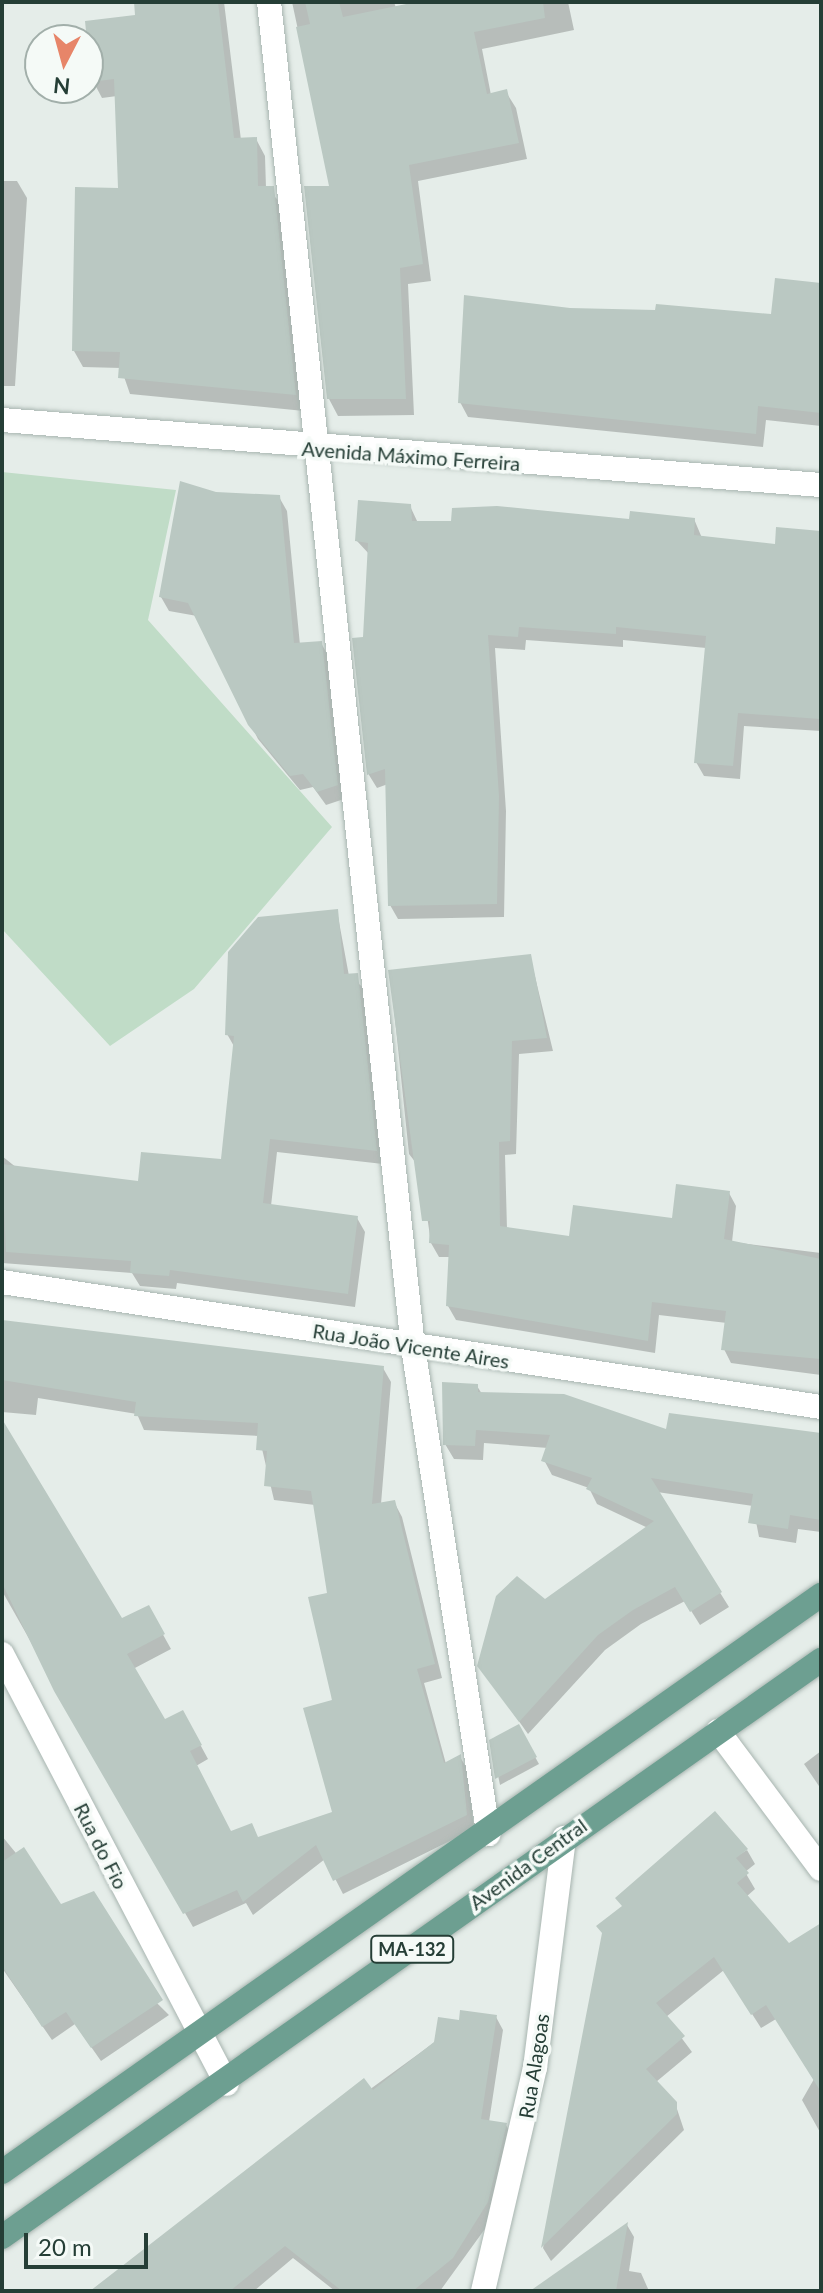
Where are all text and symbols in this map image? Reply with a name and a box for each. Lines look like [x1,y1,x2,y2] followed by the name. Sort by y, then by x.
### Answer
[24,24,104,104] north arrow
[52,72,71,101] text: N
[301,436,521,476] street label: Avenida Máximo Ferreira
[310,1318,512,1374] street label: Rua João Vicente Aires
[69,1799,133,1893] street label: Rua do Fio
[465,1813,591,1915] street label: Avenida Central
[370,1935,454,1963] road number: MA-132
[514,2011,554,2121] street label: Rua Alagoas
[28,2217,152,2267] scale bar
[38,2232,92,2261] text: 20 m

